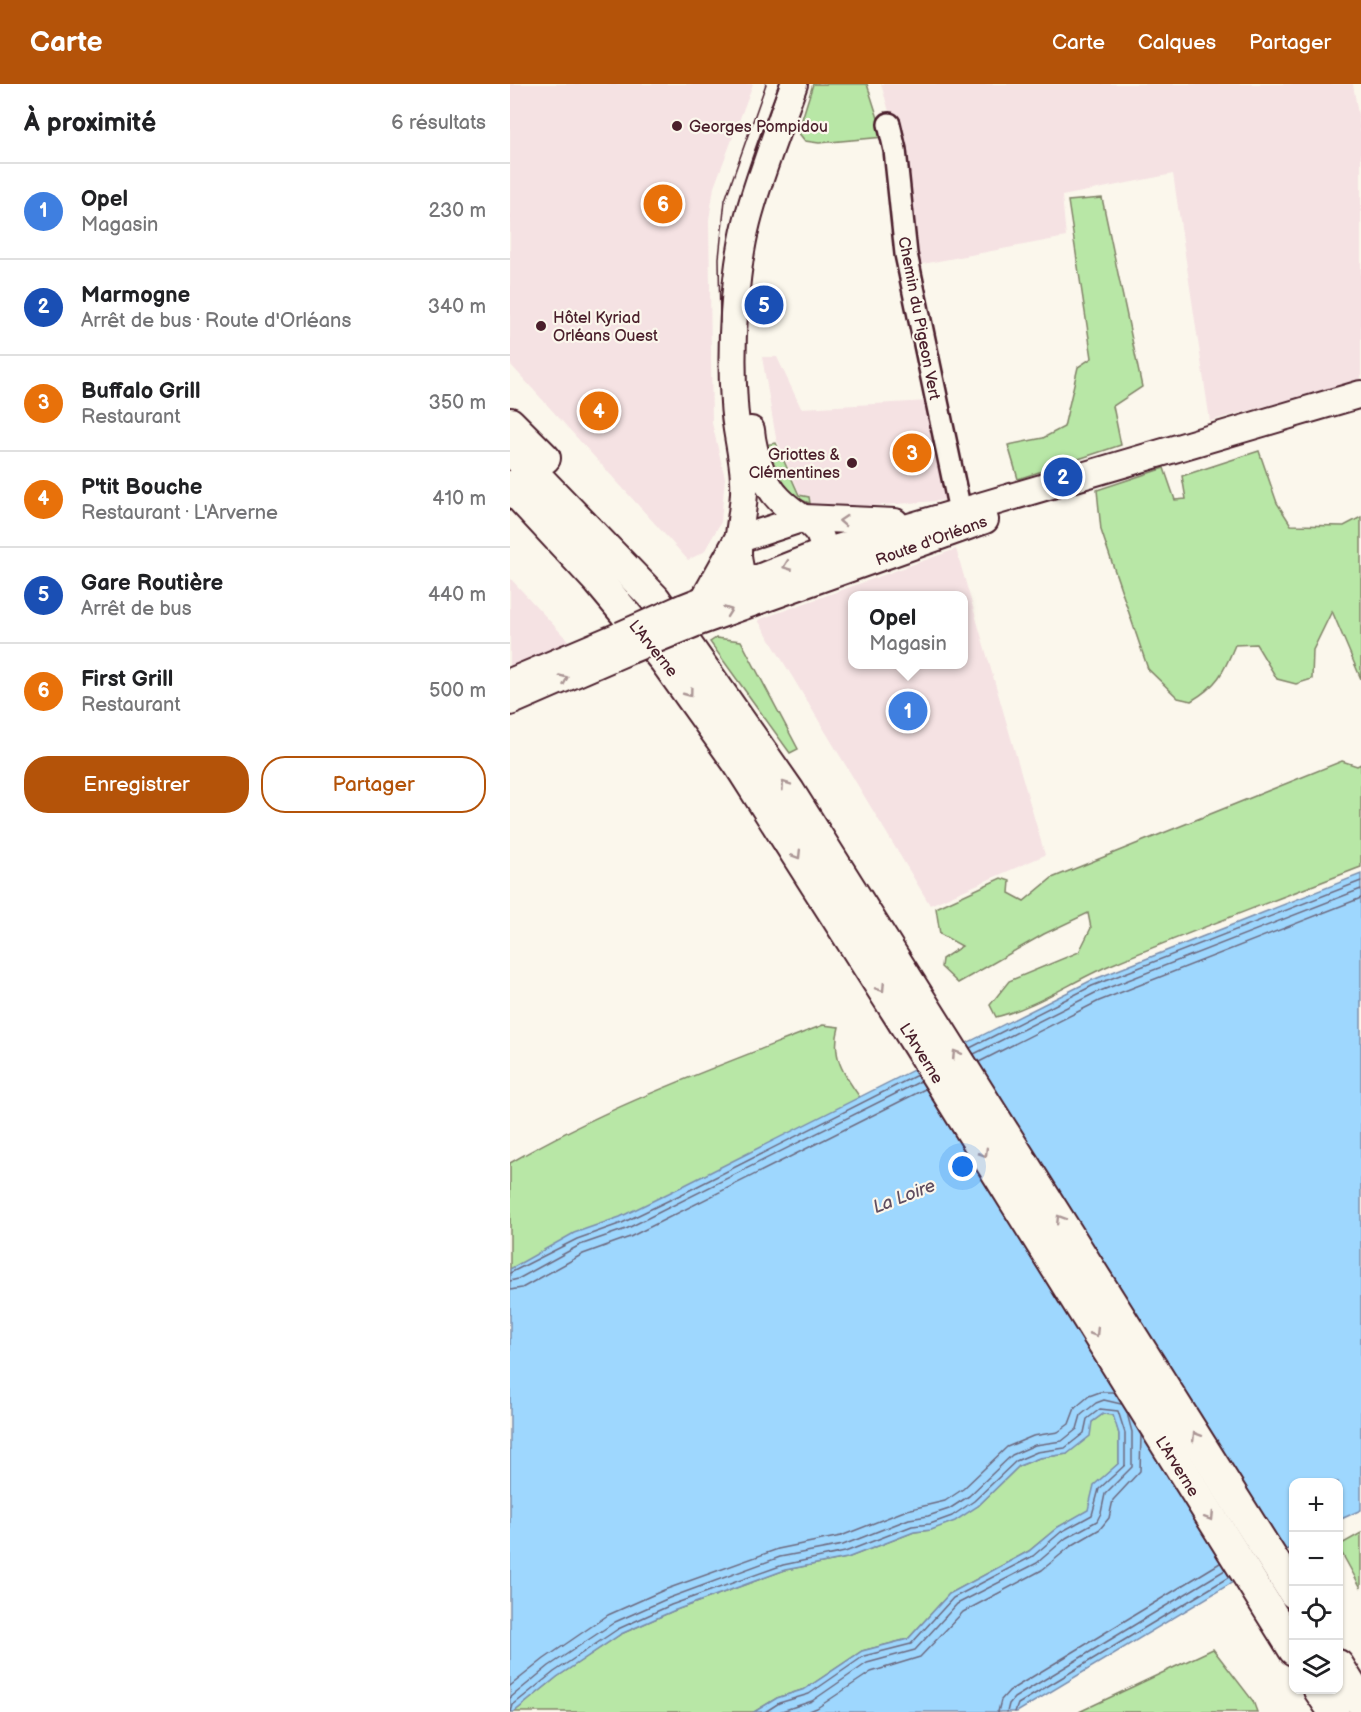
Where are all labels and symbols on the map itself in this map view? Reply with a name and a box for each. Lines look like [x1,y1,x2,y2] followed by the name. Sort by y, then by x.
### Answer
[689,118,828,137] place label: Georges Pompidou
[670,119,684,133] marker: Georges Pompidou
[644,182,682,226] pin: 6
[893,235,944,402] street label: Chemin du Pigeon Vert
[744,282,784,328] pin: 5
[553,309,658,346] place label: Hôtel Kyriad Orléans Ouest
[534,319,548,333] marker: Hôtel Kyriad Orléans Ouest
[580,388,619,434] pin: 4
[892,430,932,476] pin: 3
[749,446,840,483] place label: Griottes & Clémentines
[1044,454,1082,500] pin: 2
[845,456,859,470] marker: Griottes & Clémentines
[873,512,990,570] street label: Route d'Orléans
[839,515,848,528] one-way arrow
[783,559,793,572] one-way arrow
[722,606,733,619] one-way arrow
[624,617,682,681] street label: L'Arverne
[557,674,568,686] one-way arrow
[682,686,693,697] one-way arrow
[888,688,928,734] pin: 1
[781,781,792,792] one-way arrow
[789,849,801,859] one-way arrow
[873,982,885,992] one-way arrow
[895,1020,947,1088] street label: L'Arverne
[951,1050,963,1060] one-way arrow
[976,1147,988,1157] one-way arrow
[948,1152,977,1181] your location
[870,1175,938,1218] water label: La Loire
[1056,1215,1067,1226] one-way arrow
[1088,1327,1100,1337] one-way arrow
[1191,1432,1203,1442] one-way arrow
[1151,1433,1203,1501] street label: L'Arverne
[1202,1511,1214,1521] one-way arrow

